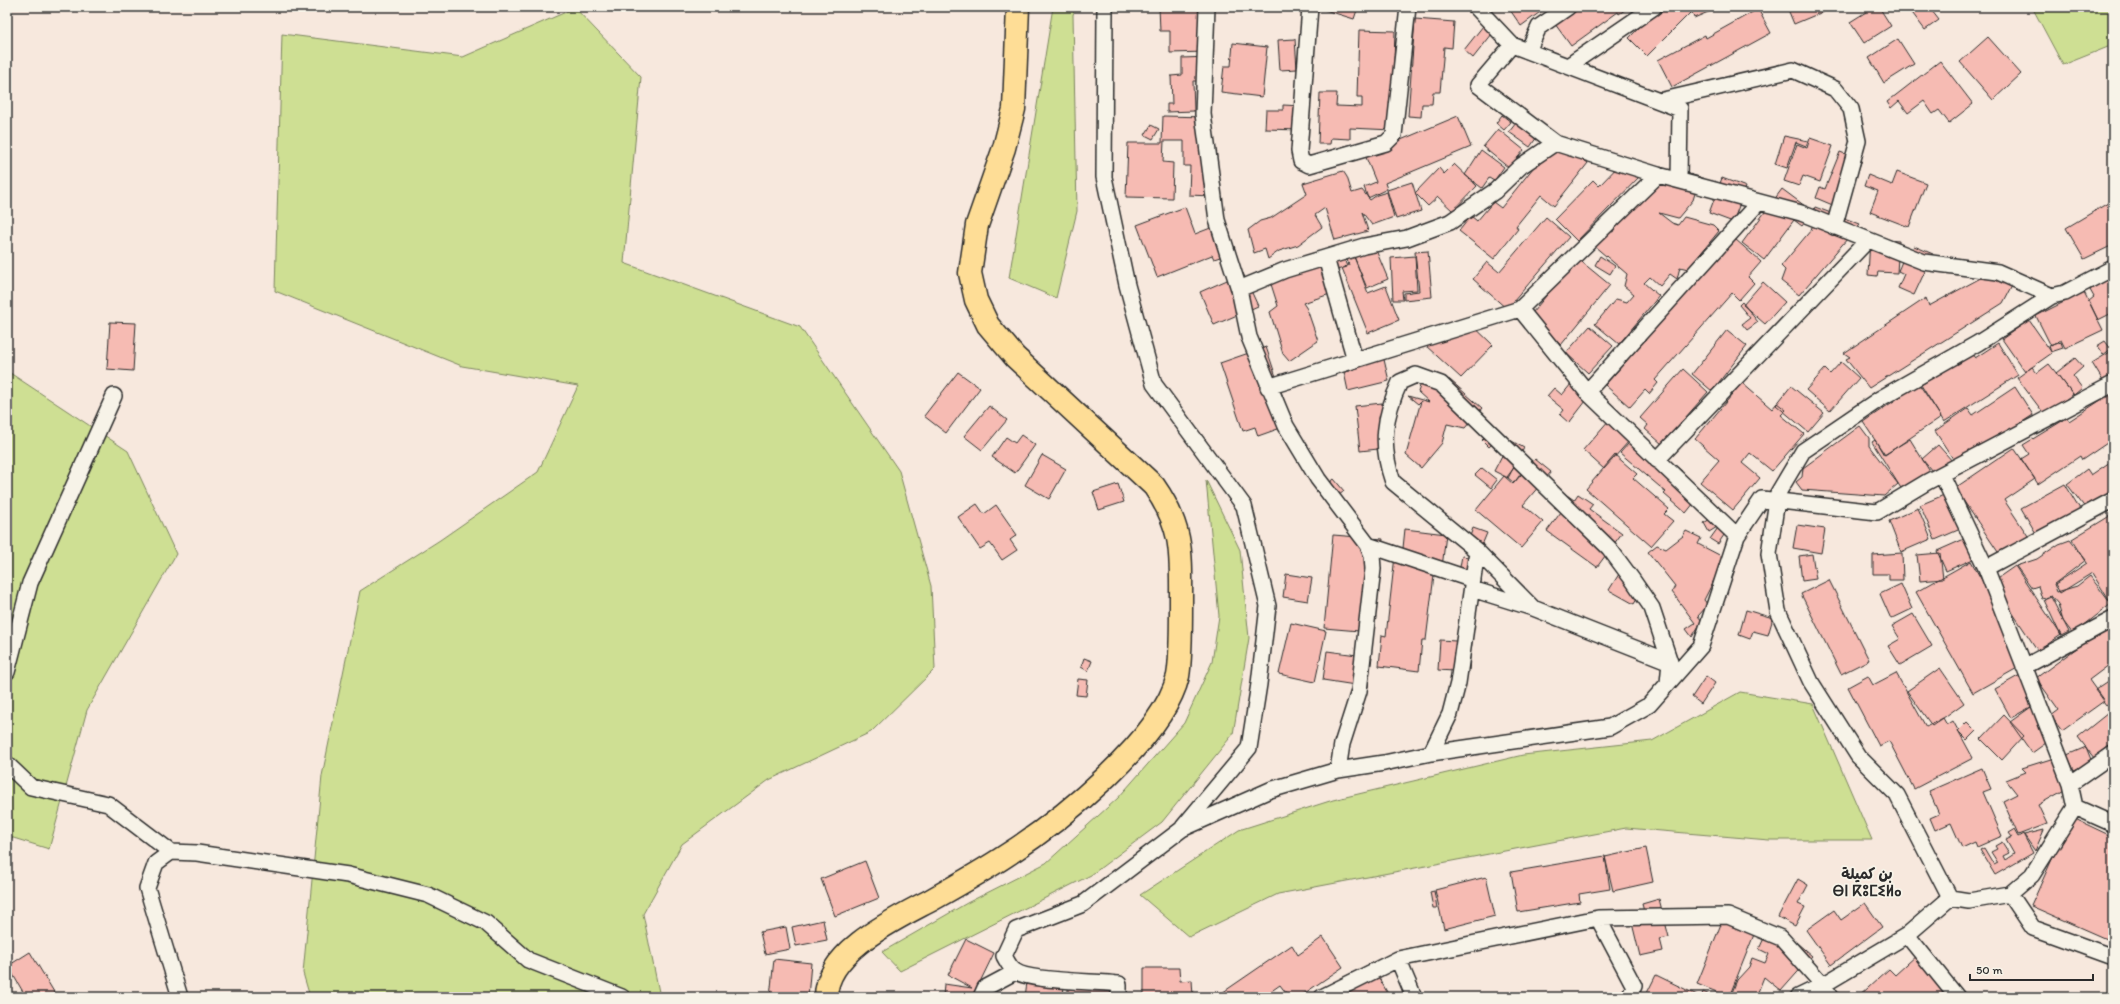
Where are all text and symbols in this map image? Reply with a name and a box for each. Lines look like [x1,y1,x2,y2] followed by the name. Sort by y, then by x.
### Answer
[1833,865,1901,900] district label: بن كميلة ⴱⵏ ⴽⵓⵎⵉⵍⴰ
[1970,956,2093,982] scale bar
[1976,963,2002,977] text: 50 m

